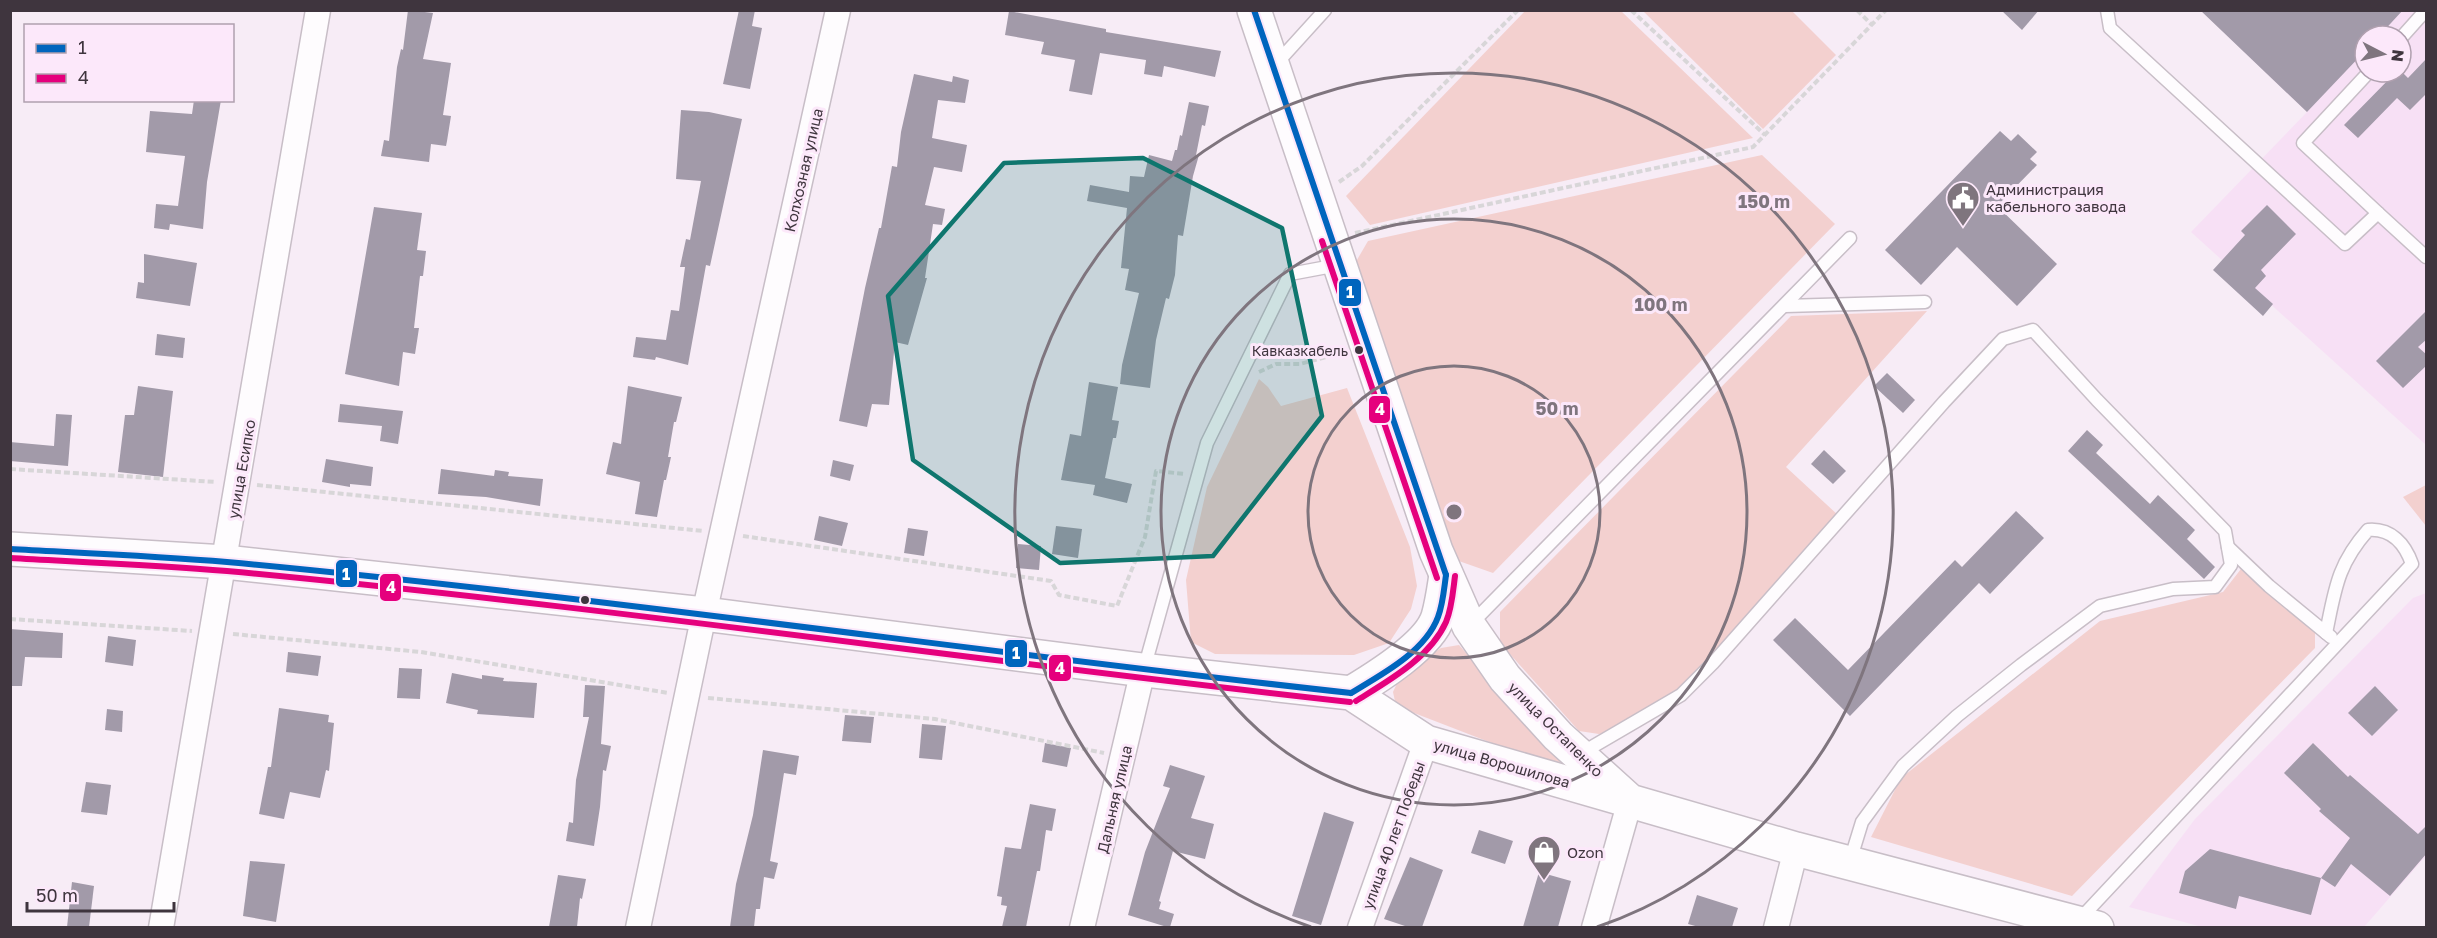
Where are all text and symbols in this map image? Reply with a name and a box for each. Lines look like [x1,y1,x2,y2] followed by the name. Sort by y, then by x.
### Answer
[24,24,234,102] legend
[2353,24,2413,84] north arrow
[78,36,87,58] text: 1
[2387,49,2409,63] text: N
[78,66,89,88] text: 4
[780,106,826,234] street label: Колхозная улица
[1945,180,1981,227] public building icon: Администрация кабельного завода
[1986,180,2126,215] place label: Администрация кабельного завода
[1738,190,1790,212] text: 150 m
[1338,278,1362,307] line badge: 1
[1346,282,1354,302] text: 1
[1635,293,1687,315] text: 100 m
[1252,342,1348,359] place label: Кавказкабель
[1353,344,1365,356] marker: Кавказкабель
[1368,395,1391,424] line badge: 4
[1536,397,1578,419] text: 50 m
[1375,399,1385,419] text: 4
[223,418,259,520] street label: улица Есипко
[1444,502,1464,522] centre of rings
[335,559,358,588] line badge: 1
[342,564,350,584] text: 1
[379,573,402,602] line badge: 4
[386,577,396,597] text: 4
[579,594,591,606] unlabelled marker
[1004,639,1028,668] line badge: 1
[1012,643,1020,663] text: 1
[1048,654,1072,682] line badge: 4
[1055,658,1065,678] text: 4
[1505,678,1607,780] street label: улица Остапенко
[1432,735,1572,791] street label: улица Ворошилова
[1093,743,1135,855] street label: Дальняя улица
[1358,759,1428,911] street label: улица 40 лет Победы
[1526,834,1562,881] shop icon: Ozon
[1567,843,1604,861] place label: Ozon
[27,875,174,913] scale bar
[36,884,78,906] text: 50 m

